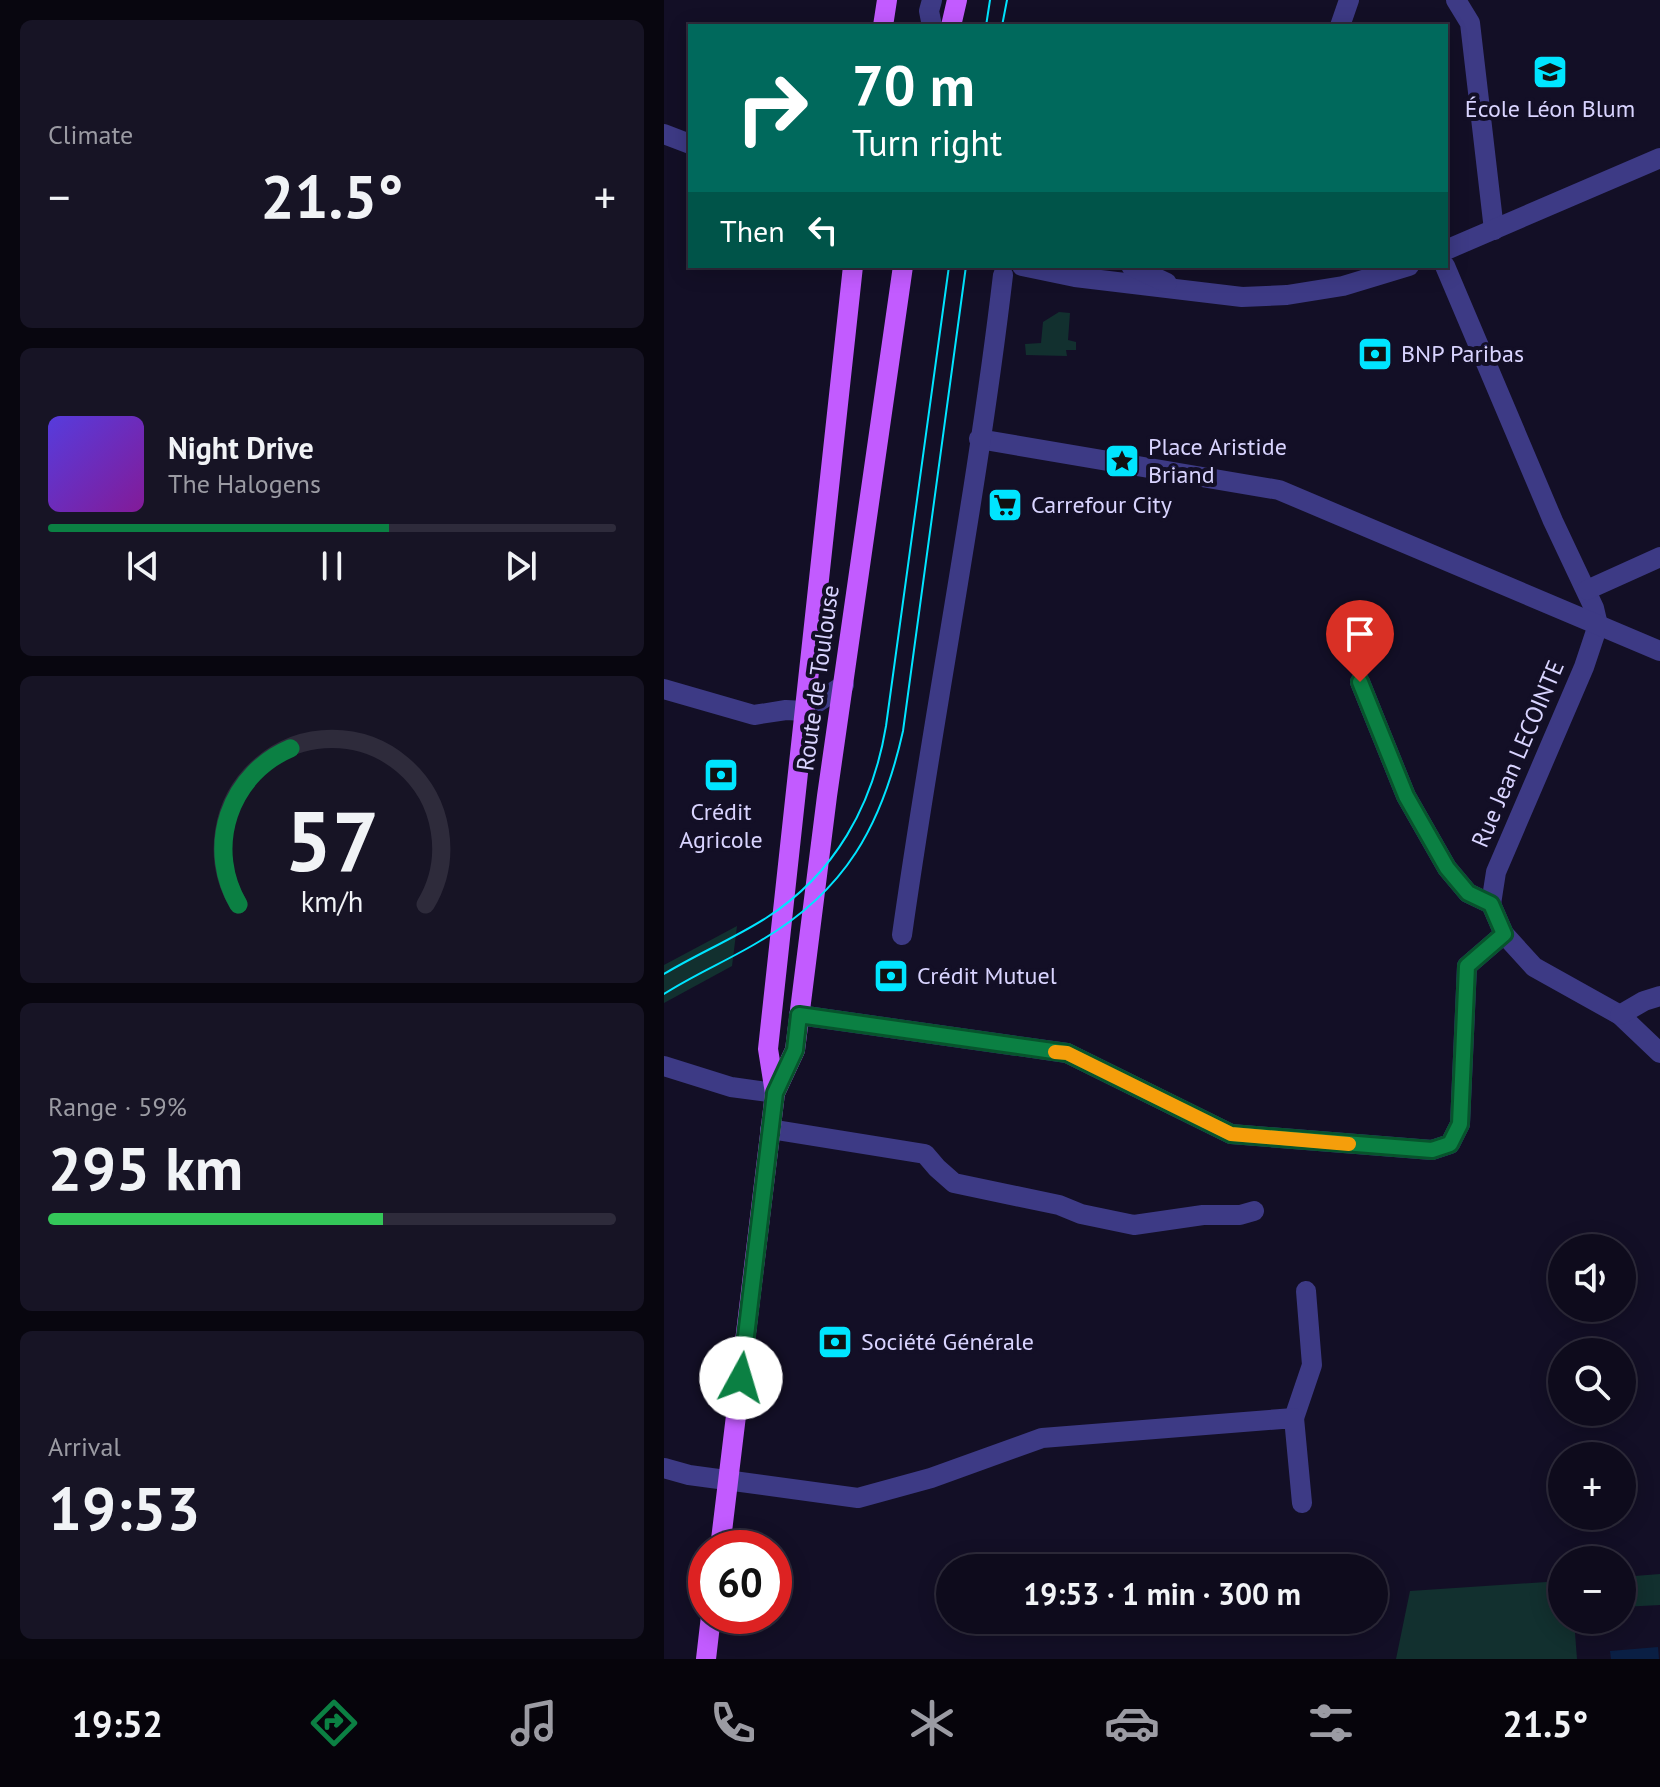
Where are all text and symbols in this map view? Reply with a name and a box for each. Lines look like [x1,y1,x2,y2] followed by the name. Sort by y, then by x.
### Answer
[852,49,975,121] text: 70 m
[1531,53,1569,91] school or university icon: École Léon Blum
[720,56,824,160] icon: right
[1465,93,1635,124] place label: École Léon Blum
[48,118,133,151] text: Climate
[852,119,1002,166] text: Turn right
[260,157,404,235] text: 21.5°
[48,168,70,225] text: −
[594,168,616,225] text: +
[801,208,845,252] icon: left
[720,211,785,250] text: Then
[1356,335,1394,373] bank icon: BNP Paribas
[1401,338,1524,369] place label: BNP Paribas
[168,428,314,467] text: Night Drive
[1148,431,1287,490] place label: Place Aristide Briand
[1103,442,1141,480] place icon: Place Aristide Briand
[168,467,321,500] text: The Halogens
[986,486,1024,524] supermarket icon: Carrefour City
[1031,489,1172,520] place label: Carrefour City
[121,544,165,588] icon: previous
[310,544,354,588] icon: pause
[499,544,543,588] icon: next
[789,583,846,773] street label: Route de Toulouse
[1326,600,1394,682] pin
[1338,612,1382,656] icon: arrive
[1464,656,1571,852] street label: Rue Jean LECOINTE
[702,756,740,794] bank icon: Crédit Agricole
[285,786,379,894] text: 57
[679,796,763,855] place label: Crédit Agricole
[301,884,363,921] text: km/h
[872,957,910,995] bank icon: Crédit Mutuel
[917,960,1057,991] place label: Crédit Mutuel
[48,1090,187,1123] text: Range · 59%
[48,1129,243,1207] text: 295 km
[1548,1234,1636,1634] map controls
[1548,1234,1636,1322] button: sound
[816,1323,854,1361] bank icon: Société Générale
[861,1326,1034,1357] place label: Société Générale
[699,1336,783,1420] position arrow
[1548,1338,1636,1426] button: search
[48,1430,121,1463] text: Arrival
[1548,1442,1636,1530] button: +
[48,1469,200,1547] text: 19:53
[688,1530,792,1634] speed limit sign: 60
[1548,1546,1636,1634] button: −
[1023,1574,1301,1613] text: 19:53 · 1 min · 300 m
[306,1695,362,1751] icon: directions
[506,1695,562,1751] icon: music
[705,1695,761,1751] icon: phone
[904,1695,960,1751] icon: climate
[1104,1695,1160,1751] icon: car
[1303,1695,1359,1751] icon: filters
[72,1700,163,1747] text: 19:52
[1502,1700,1588,1747] text: 21.5°

